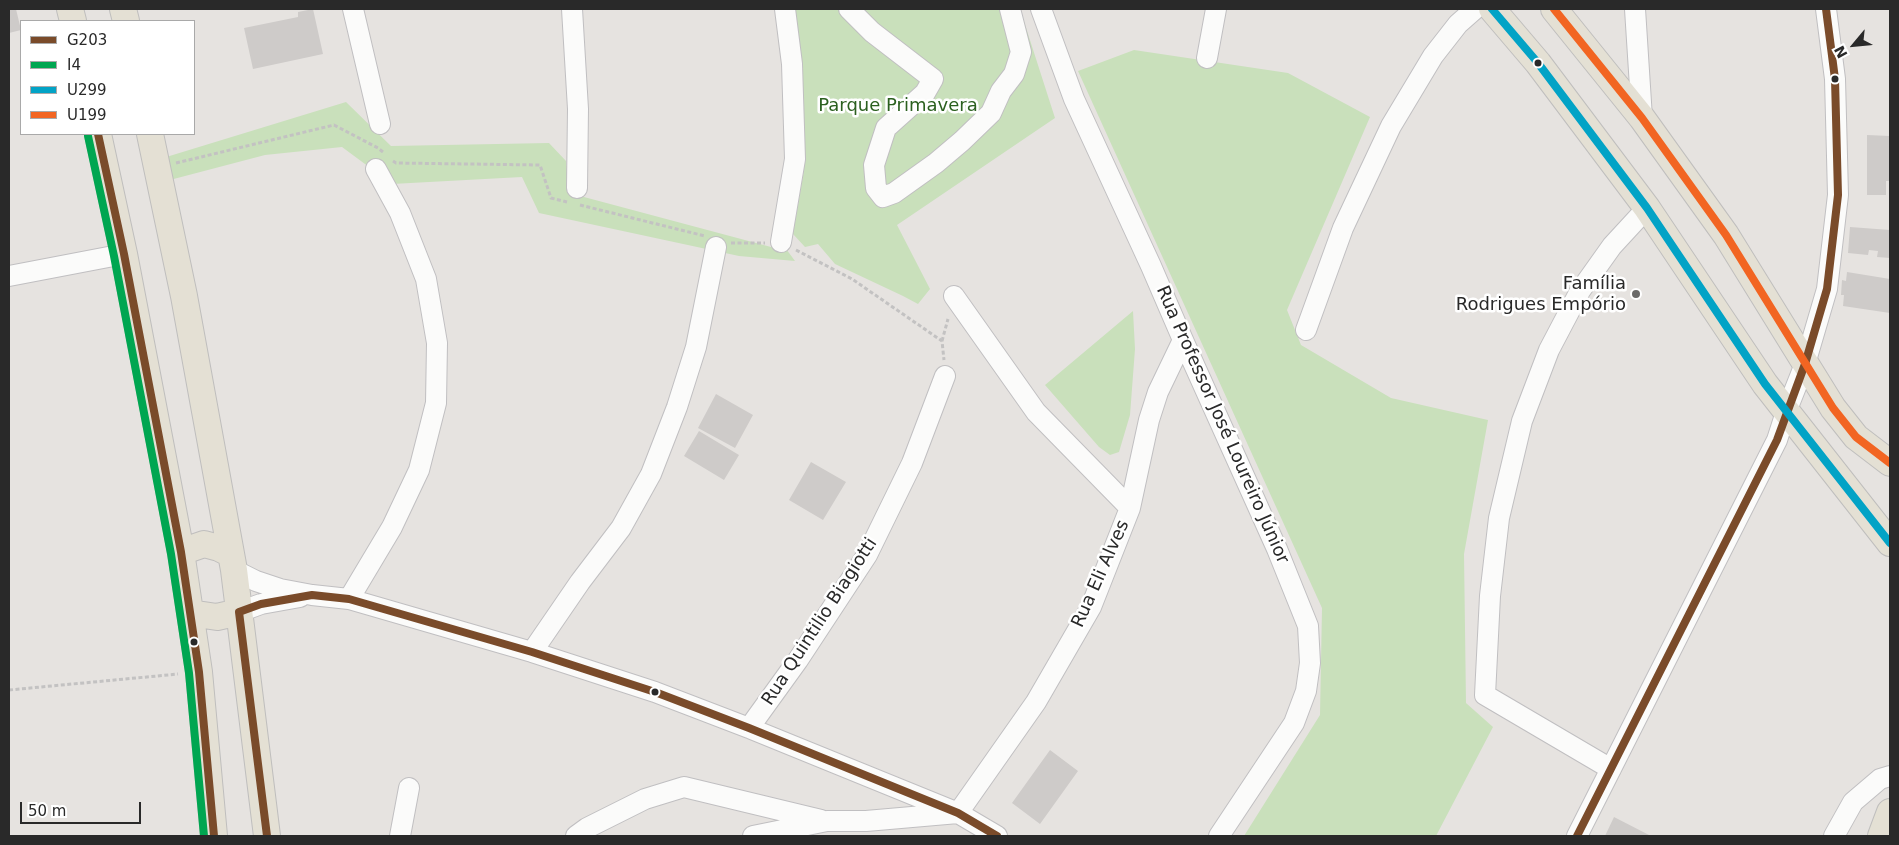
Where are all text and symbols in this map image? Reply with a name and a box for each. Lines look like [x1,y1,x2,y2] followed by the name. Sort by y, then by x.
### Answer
[20,20,195,135] legend
[1829,20,1879,70] north arrow
[67,31,107,49] text: G203
[1831,43,1851,61] text: N
[67,56,81,74] text: I4
[1533,58,1543,68] unlabelled marker
[1830,74,1840,84] unlabelled marker
[67,81,107,99] text: U299
[818,95,978,117] park label: Parque Primavera
[67,106,107,124] text: U199
[1456,273,1626,316] place label: Família Rodrigues Empório
[1151,283,1293,567] street label: Rua Professor José Loureiro Júnior
[1630,288,1642,300] marker: Família Rodrigues Empório
[1068,517,1134,631] street label: Rua Eli Alves
[758,534,882,710] street label: Rua Quintilio Biagiotti
[189,637,199,647] unlabelled marker
[650,687,660,697] unlabelled marker
[22,792,144,824] scale bar
[28,802,66,820] text: 50 m

